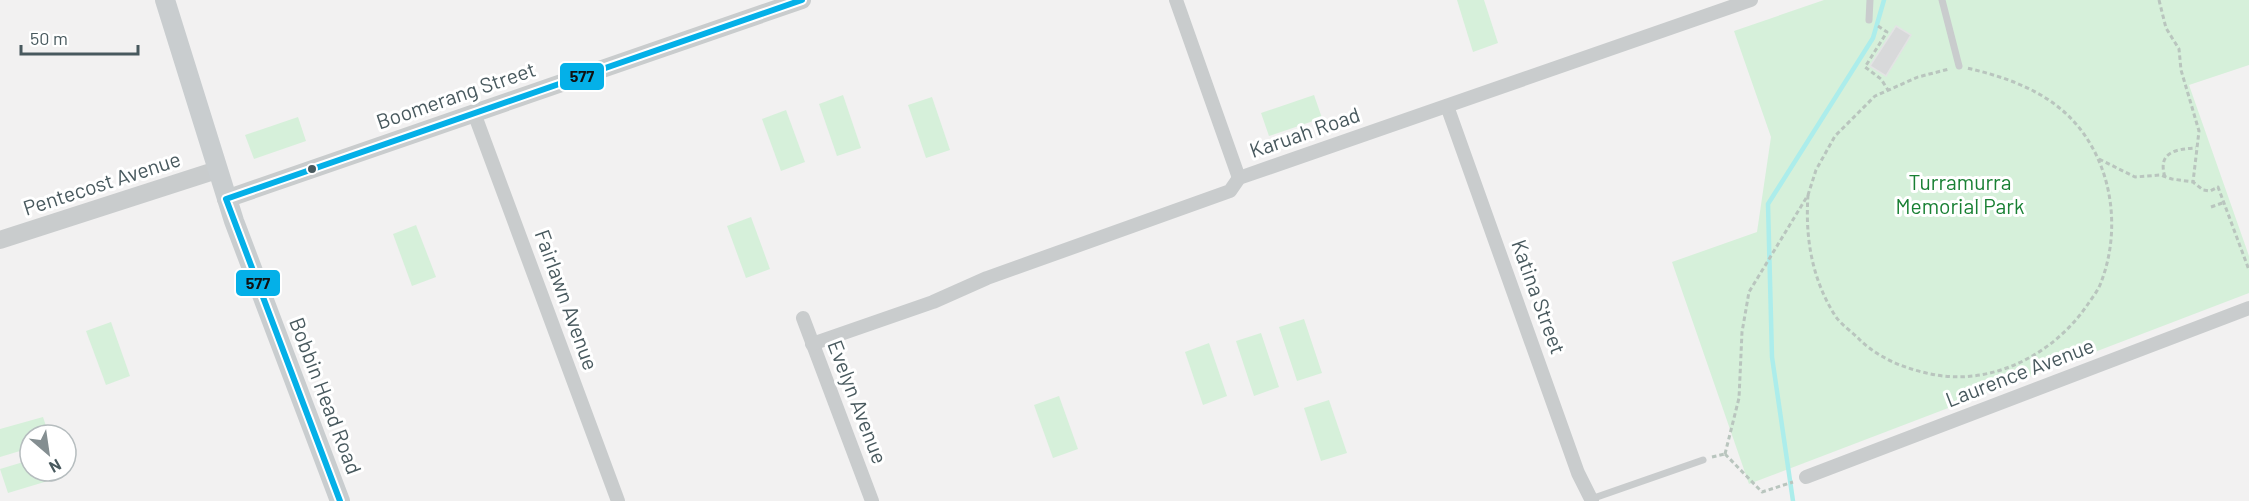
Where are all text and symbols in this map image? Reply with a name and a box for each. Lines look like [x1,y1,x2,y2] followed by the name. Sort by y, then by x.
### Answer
[21,18,138,56] scale bar
[30,27,68,49] text: 50 m
[373,56,538,134] street label: Boomerang Street
[559,62,605,91] line badge: 577
[570,66,594,85] text: 577
[1246,101,1363,162] street label: Karuah Road
[20,145,183,220] street label: Pentecost Avenue
[306,163,318,175] unlabelled marker
[1896,169,2024,218] park label: Turramurra Memorial Park
[530,226,604,373] street label: Fairlawn Avenue
[1507,236,1572,357] street label: Katina Street
[235,269,281,297] line badge: 577
[246,273,270,292] text: 577
[285,313,368,477] street label: Bobbin Head Road
[1942,332,2097,411] street label: Laurence Avenue
[823,336,893,467] street label: Evelyn Avenue
[18,423,78,483] north arrow
[46,456,65,477] text: N

